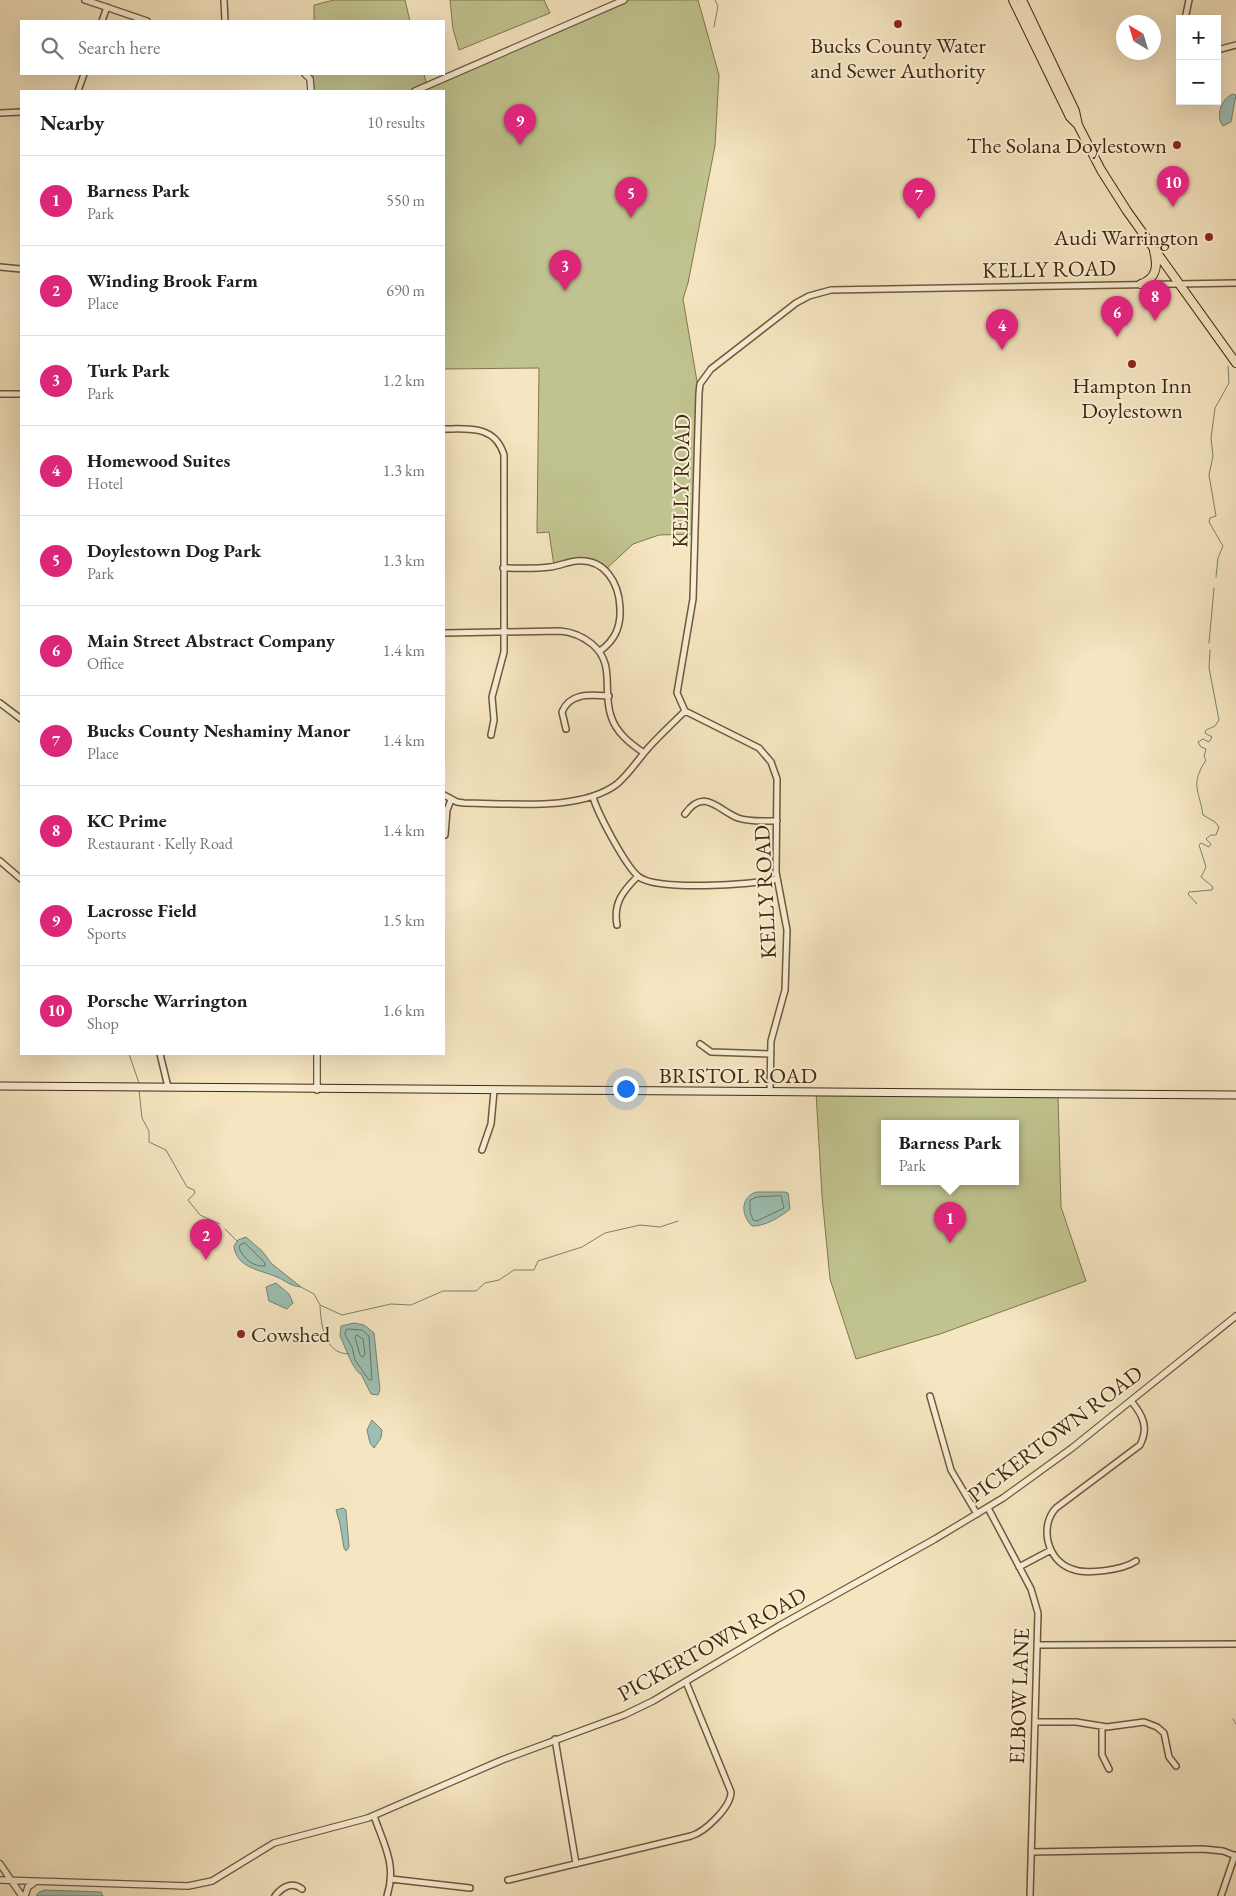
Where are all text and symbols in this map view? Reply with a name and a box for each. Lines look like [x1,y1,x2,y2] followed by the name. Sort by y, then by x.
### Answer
[1116,15,1161,60] north arrow
[1176,15,1221,105] map controls
[1176,15,1221,60] button: +
[892,18,904,30] marker: Bucks County Water and Sewer Authority
[20,20,445,75] search box
[810,31,986,85] place label: Bucks County Water and Sewer Authority
[38,34,66,62] icon: search
[78,35,160,60] text: Search here
[1176,60,1221,105] button: −
[504,104,536,145] pin: 9
[40,109,104,136] text: Nearby
[367,112,425,133] text: 10 results
[967,131,1167,160] place label: The Solana Doylestown
[1171,139,1183,151] marker: The Solana Doylestown
[1157,166,1189,207] pin: 10
[615,177,647,218] pin: 5
[87,178,190,203] text: Barness Park
[903,178,935,219] pin: 7
[52,190,60,211] text: 1
[386,190,425,211] text: 550 m
[87,203,114,224] text: Park
[1053,223,1199,252] place label: Audi Warrington
[1203,231,1215,243] marker: Audi Warrington
[549,250,581,291] pin: 3
[982,253,1116,285] street label: KELLY ROAD
[87,268,258,293] text: Winding Brook Farm
[52,280,60,301] text: 2
[386,280,425,301] text: 690 m
[1139,280,1171,321] pin: 8
[87,293,119,314] text: Place
[1101,296,1133,337] pin: 6
[986,309,1018,350] pin: 4
[87,358,170,383] text: Turk Park
[1126,358,1138,370] marker: Hampton Inn Doylestown
[52,370,60,391] text: 3
[383,370,425,391] text: 1.2 km
[1072,371,1192,425] place label: Hampton Inn Doylestown
[87,383,114,404] text: Park
[665,414,697,548] street label: KELLY ROAD
[87,448,230,473] text: Homewood Suites
[52,460,60,481] text: 4
[383,460,425,481] text: 1.3 km
[87,473,123,494] text: Hotel
[87,538,261,563] text: Doylestown Dog Park
[52,550,60,571] text: 5
[383,550,425,571] text: 1.3 km
[87,563,114,584] text: Park
[87,628,335,653] text: Main Street Abstract Company
[52,640,60,661] text: 6
[383,640,425,661] text: 1.4 km
[87,653,124,674] text: Office
[87,718,350,743] text: Bucks County Neshaminy Manor
[52,730,60,751] text: 7
[383,730,425,751] text: 1.4 km
[87,743,119,764] text: Place
[87,808,167,833] text: KC Prime
[52,820,60,841] text: 8
[383,820,425,841] text: 1.4 km
[747,824,783,960] street label: KELLY ROAD
[87,833,233,854] text: Restaurant · Kelly Road
[87,898,197,923] text: Lacrosse Field
[52,910,60,931] text: 9
[383,910,425,931] text: 1.5 km
[87,923,126,944] text: Sports
[87,988,248,1013] text: Porsche Warrington
[48,1000,64,1021] text: 10
[383,1000,425,1021] text: 1.6 km
[87,1013,119,1034] text: Shop
[659,1061,817,1090] street label: BRISTOL ROAD
[613,1076,639,1102] your location
[881,1120,1019,1185] popup
[899,1130,1001,1155] text: Barness Park
[899,1155,926,1176] text: Park
[934,1202,966,1243] pin: 1
[190,1219,222,1260] pin: 2
[251,1320,331,1349] place label: Cowshed
[235,1328,247,1340] marker: Cowshed
[962,1359,1148,1509] street label: PICKERTOWN ROAD
[612,1580,812,1708] street label: PICKERTOWN ROAD
[1002,1627,1036,1765] street label: ELBOW LANE

